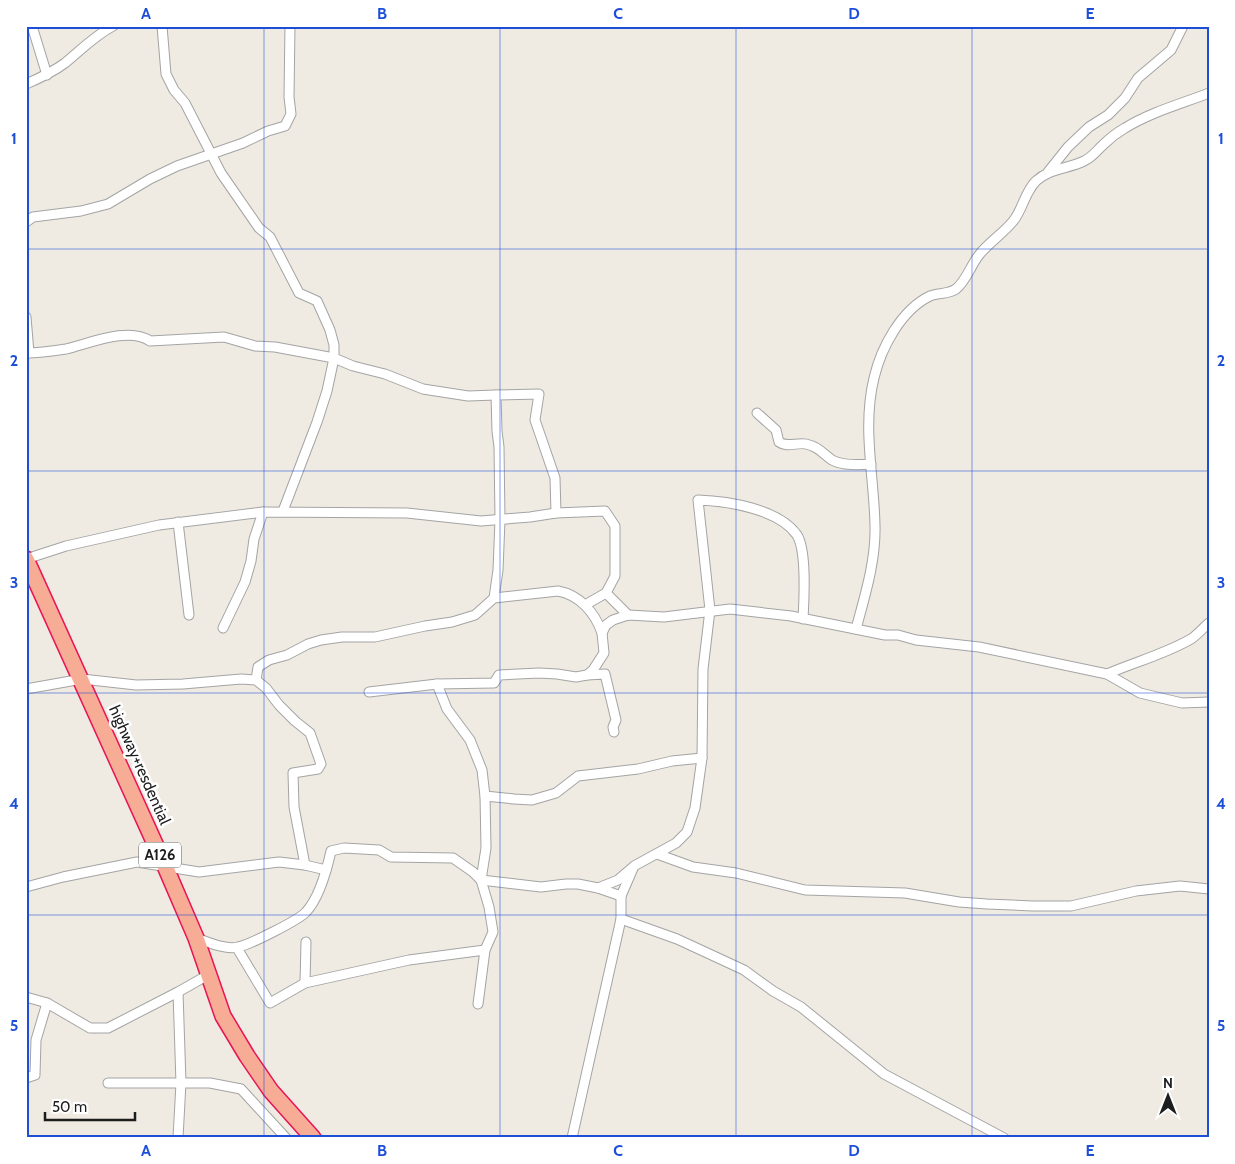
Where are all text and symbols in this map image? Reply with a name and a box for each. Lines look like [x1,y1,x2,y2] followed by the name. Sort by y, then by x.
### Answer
[141,4,151,23] text: A
[377,4,387,23] text: B
[613,4,623,23] text: C
[848,4,860,23] text: D
[1085,4,1095,23] text: E
[11,129,17,148] text: 1
[1218,129,1224,148] text: 1
[10,351,18,370] text: 2
[1217,351,1225,370] text: 2
[10,573,18,592] text: 3
[1217,573,1225,592] text: 3
[105,702,175,828] street label: highway+resdential
[9,794,19,813] text: 4
[1216,794,1226,813] text: 4
[139,842,181,868] road number: A126
[10,1016,18,1035] text: 5
[1217,1016,1225,1035] text: 5
[1142,1072,1192,1122] north arrow
[1163,1074,1173,1092] text: N
[45,1089,135,1121] scale bar
[52,1098,87,1116] text: 50 m
[141,1141,151,1160] text: A
[377,1141,387,1160] text: B
[613,1141,623,1160] text: C
[848,1141,860,1160] text: D
[1085,1141,1095,1160] text: E

